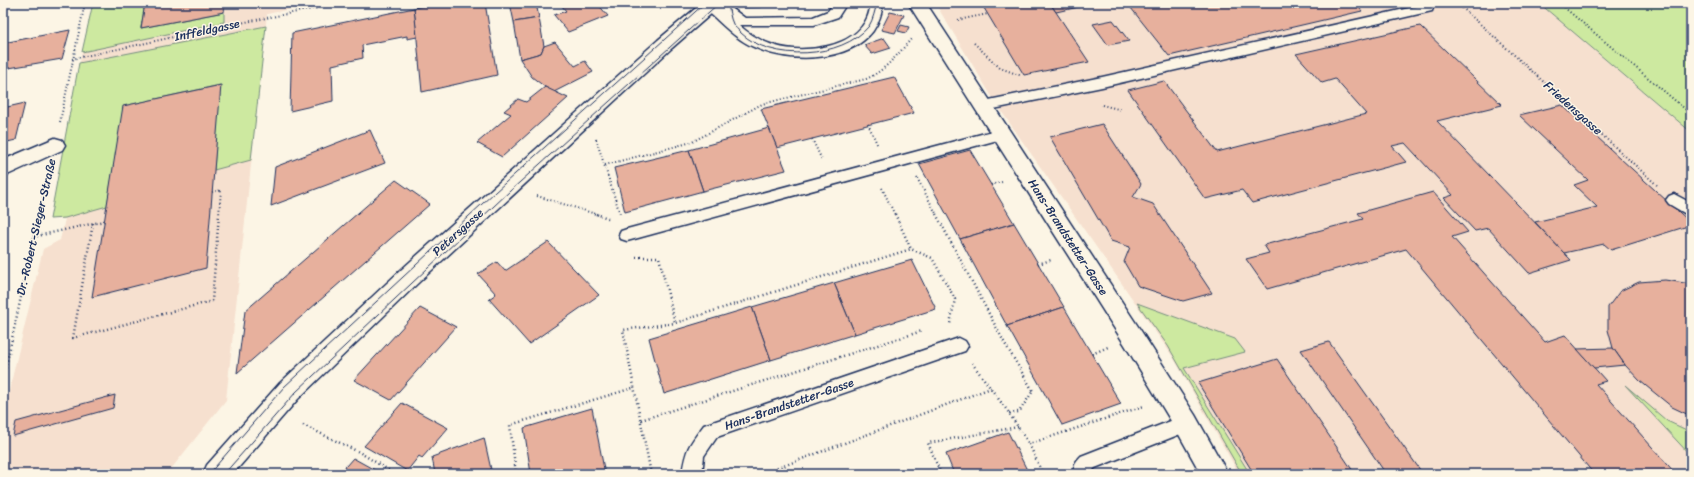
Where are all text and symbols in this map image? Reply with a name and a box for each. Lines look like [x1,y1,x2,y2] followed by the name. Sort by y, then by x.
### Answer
[171,12,242,48] street label: Inffeldgasse
[1538,75,1608,141] street label: Friedensgasse
[10,156,62,298] street label: Dr.-Robert-Sieger-Straße
[1022,174,1114,300] street label: Hans-Brandstetter-Gasse
[427,203,489,261] street label: Petersgasse
[721,371,857,436] street label: Hans-Brandstetter-Gasse

